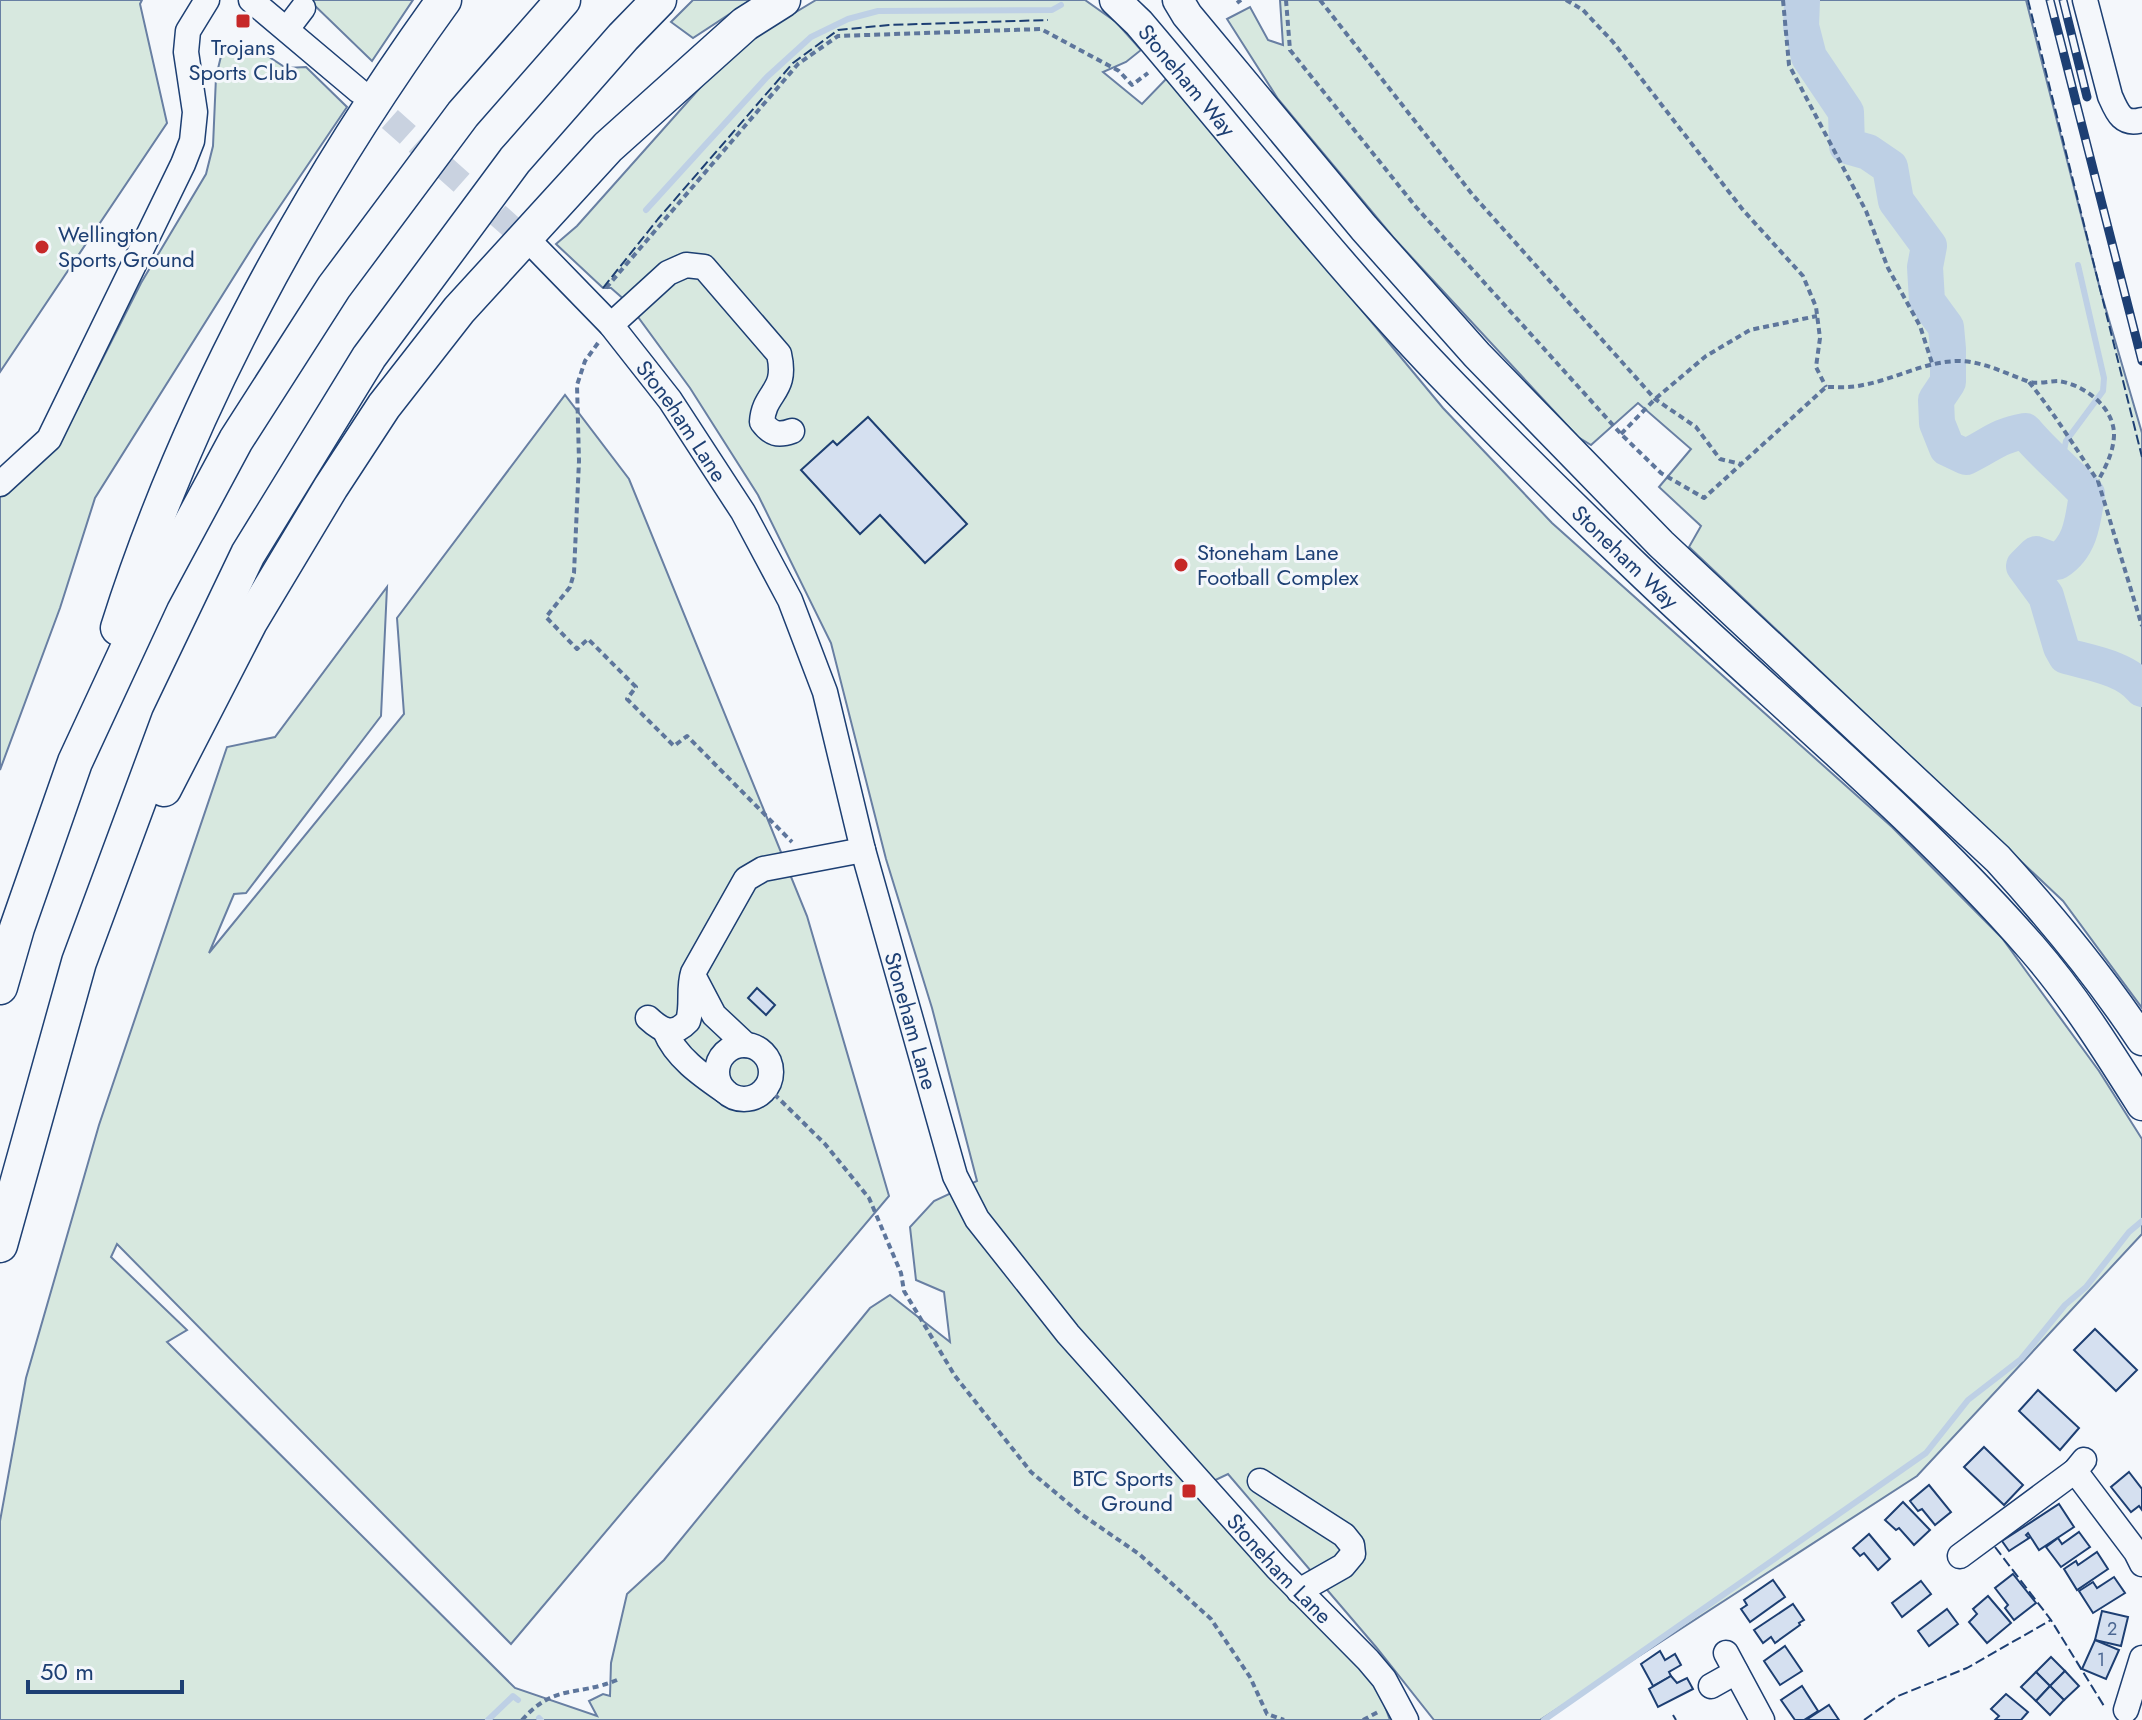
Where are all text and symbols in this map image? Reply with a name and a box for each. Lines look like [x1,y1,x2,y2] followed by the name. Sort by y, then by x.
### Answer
[234,12,252,30] marker: Trojans Sports Club
[1131,17,1244,144] street label: Stoneham Way
[188,31,298,88] place label: Trojans Sports Club
[58,218,195,275] place label: Wellington Sports Ground
[33,238,51,256] marker: Wellington Sports Ground
[628,353,735,488] street label: Stoneham Lane
[1564,498,1686,616] street label: Stoneham Way
[1197,536,1359,593] place label: Stoneham Lane Football Complex
[1172,556,1190,574] marker: Stoneham Lane Football Complex
[877,948,946,1093] street label: Stoneham Lane
[1072,1462,1173,1519] place label: BTC Sports Ground
[1180,1482,1198,1500] marker: BTC Sports Ground
[1219,1506,1340,1631] street label: Stoneham Lane
[2107,1616,2117,1642] house number: 2
[28,1644,182,1694] scale bar
[2097,1647,2105,1673] house number: 1
[40,1654,94,1689] text: 50 m

